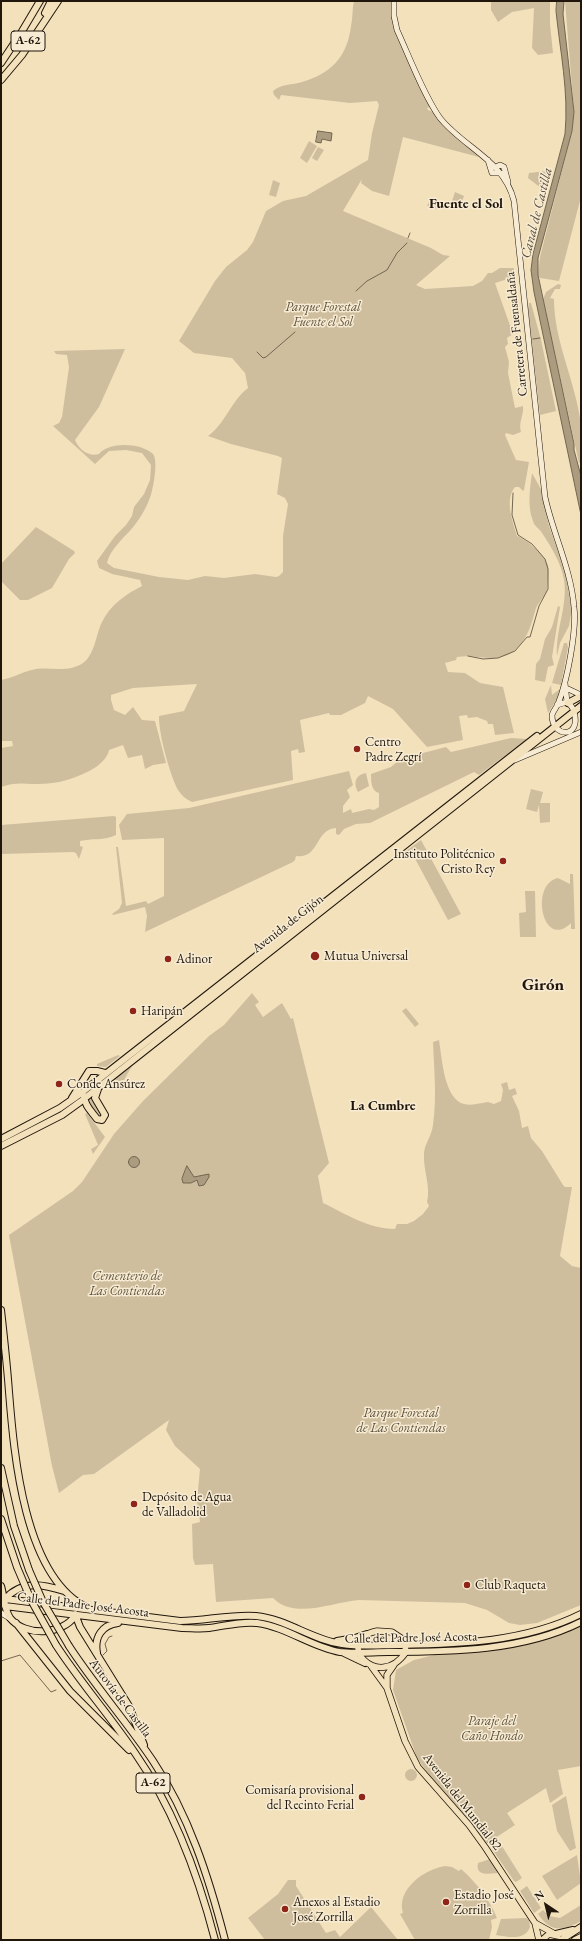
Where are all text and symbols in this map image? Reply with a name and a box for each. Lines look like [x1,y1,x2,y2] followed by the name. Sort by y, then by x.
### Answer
[11,31,45,51] road number: A-62
[518,166,556,260] water label: Canal de Castilla
[429,196,503,212] district label: Fuente el Sol
[503,271,531,397] street label: Carretera de Fuensaldaña
[285,299,361,330] park label: Parque Forestal Fuente el Sol
[365,734,421,765] place label: Centro Padre Zegrí
[352,744,362,754] marker: Centro Padre Zegrí
[393,846,495,877] place label: Instituto Politécnico Cristo Rey
[498,856,508,866] marker: Instituto Politécnico Cristo Rey
[249,891,327,957] street label: Avenida de Gijón
[324,948,408,964] place label: Mutua Universal
[309,950,321,962] marker: Mutua Universal
[176,951,212,967] place label: Adinor
[163,954,173,964] marker: Adinor
[522,975,564,995] district label: Girón
[141,1003,183,1019] place label: Haripán
[128,1006,138,1016] marker: Haripán
[67,1076,145,1092] place label: Conde Ansúrez
[54,1079,64,1089] marker: Conde Ansúrez
[350,1098,416,1114] district label: La Cumbre
[89,1268,165,1299] park label: Cementerio de Las Contiendas
[356,1405,446,1436] park label: Parque Forestal de Las Contiendas
[142,1489,231,1520] place label: Depósito de Agua de Valladolid
[129,1499,139,1509] marker: Depósito de Agua de Valladolid
[475,1577,546,1593] place label: Club Raqueta
[462,1580,472,1590] marker: Club Raqueta
[16,1589,150,1621] street label: Calle del Padre José Acosta
[345,1629,477,1647] street label: Calle del Padre José Acosta
[85,1656,155,1740] street label: Autovía de Castilla
[461,1713,523,1744] park label: Paraje del Caño Hondo
[419,1750,505,1854] street label: Avenida del Mundial 82
[136,1773,170,1793] road number: A-62
[245,1782,354,1813] place label: Comisaría provisional del Recinto Ferial
[357,1792,367,1802] marker: Comisaría provisional del Recinto Ferial
[526,1885,566,1925] north arrow
[454,1887,514,1918] place label: Estadio José Zorrilla
[531,1887,547,1903] text: N
[293,1894,380,1925] place label: Anexos al Estadio José Zorrilla
[441,1897,451,1907] marker: Estadio José Zorrilla
[280,1904,290,1914] marker: Anexos al Estadio José Zorrilla

